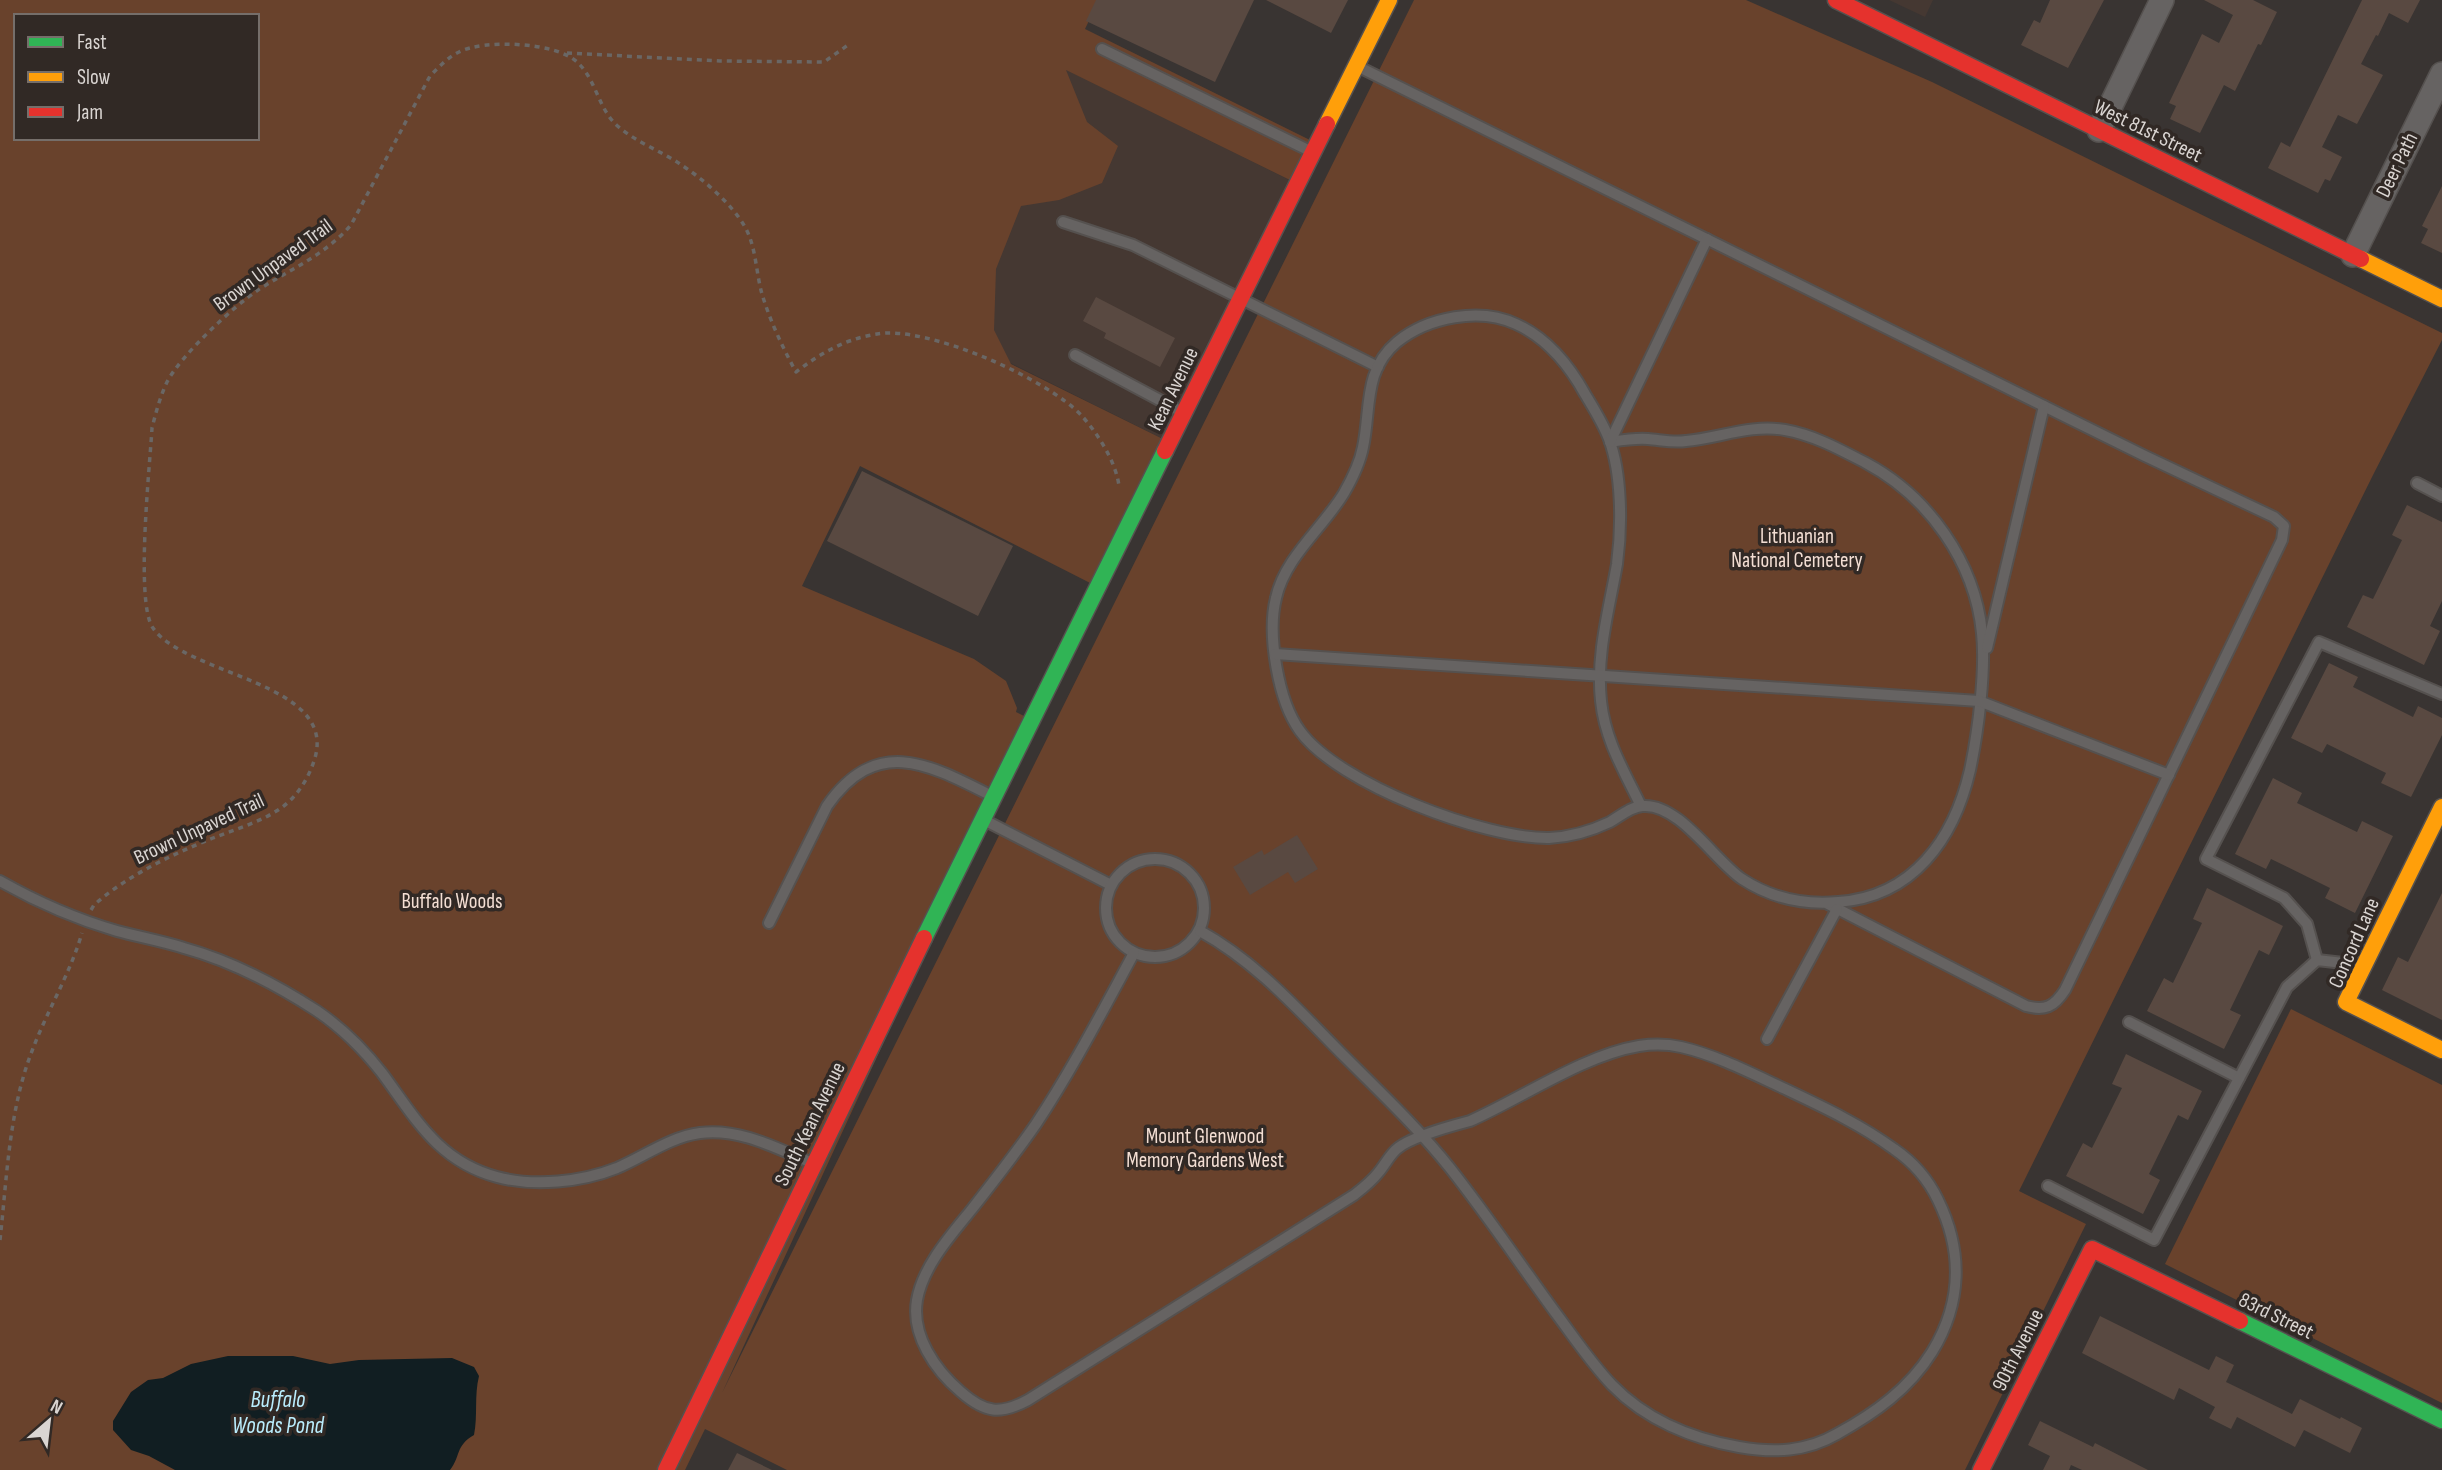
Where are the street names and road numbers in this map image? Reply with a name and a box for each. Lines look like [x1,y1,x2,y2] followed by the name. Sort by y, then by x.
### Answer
[2090,94,2206,168] street label: West 81st Street
[2371,129,2423,201] street label: Deer Path
[209,213,337,317] street label: Brown Unpaved Trail
[1142,343,1204,435] street label: Kean Avenue
[130,788,268,870] street label: Brown Unpaved Trail
[2323,894,2385,992] street label: Concord Lane
[769,1058,851,1190] street label: South Kean Avenue
[2235,1287,2317,1345] street label: 83rd Street
[1987,1305,2049,1395] street label: 90th Avenue

